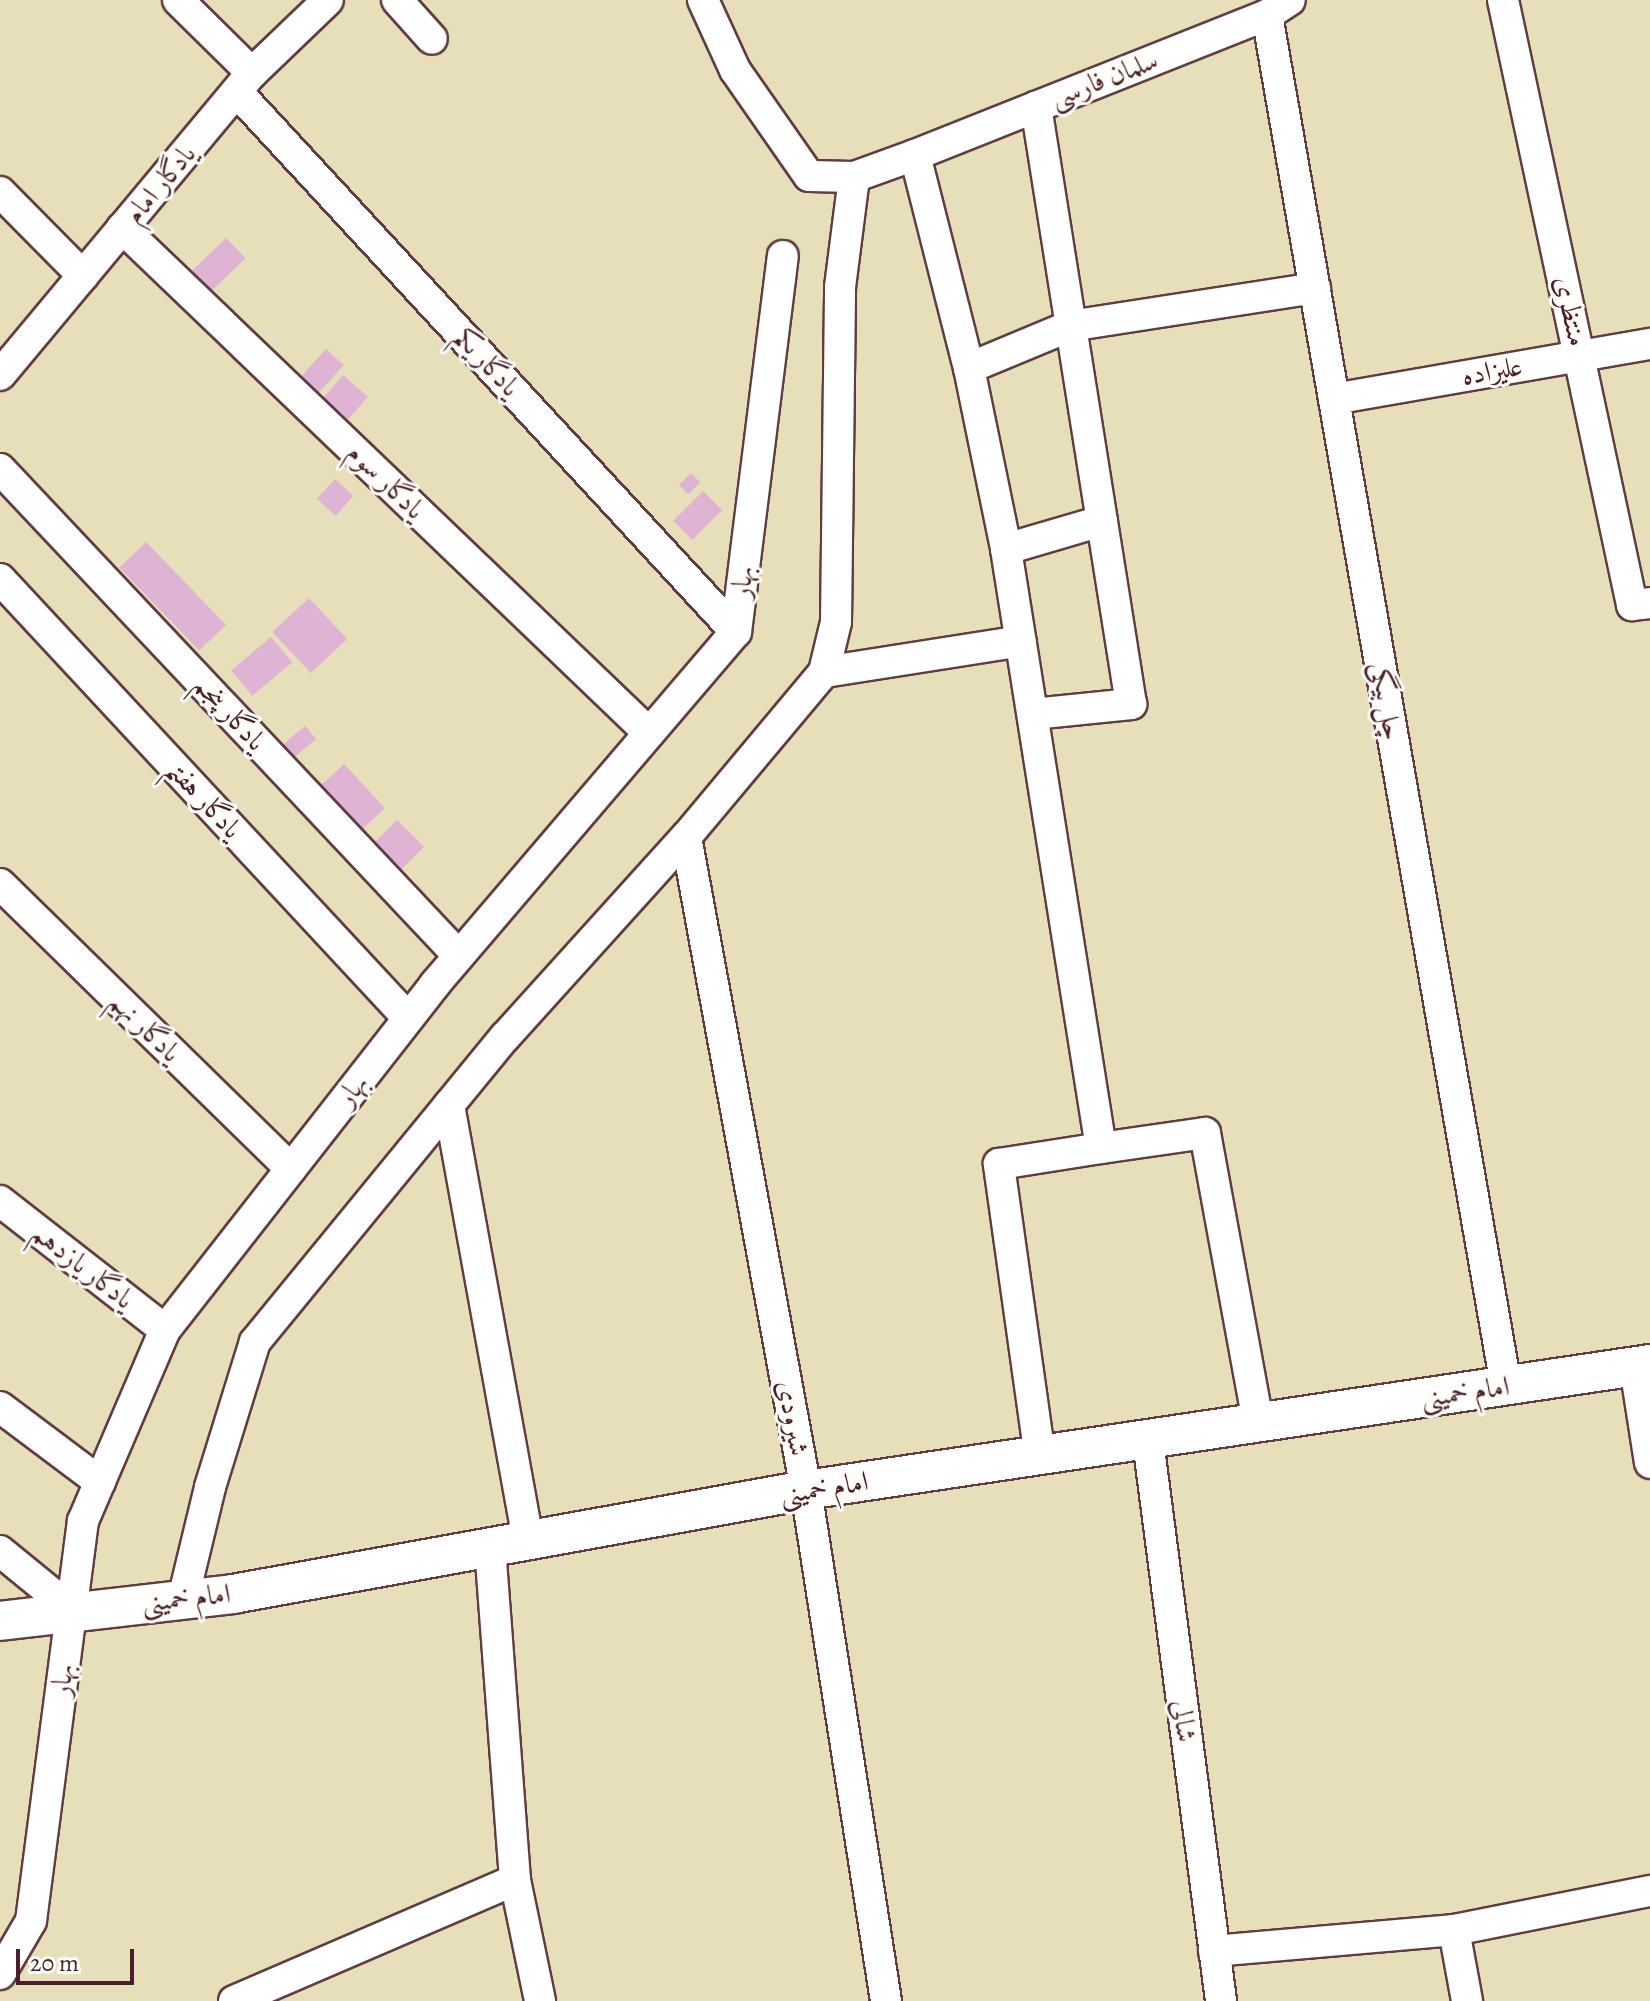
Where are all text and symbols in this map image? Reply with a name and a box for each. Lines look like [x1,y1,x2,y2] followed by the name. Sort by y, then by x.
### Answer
[1045,43,1163,115] street label: سلمان فارسی
[117,137,203,231] street label: یادگار امام
[1547,273,1595,349] street label: منتظری
[447,321,527,403] street label: یادگار یکم
[1459,349,1525,393] street label: علیزاده
[340,436,432,526] street label: یادگار سوم
[723,564,761,600] street label: بهار
[1364,659,1410,743] street label: چل بیگی
[187,668,273,758] street label: یادگار پنجم
[159,752,249,846] street label: یادگار هفتم
[102,985,188,1069] street label: یادگار نهم
[329,1067,375,1113] street label: بهار
[25,1216,141,1316] street label: یادگار یازدهم
[1418,1369,1512,1415] street label: امام خمینی
[770,1377,816,1459] street label: شیرودی
[777,1464,871,1512] street label: امام خمینی
[140,1577,232,1619] street label: امام خمینی
[43,1662,81,1698] street label: بهار
[1165,1698,1203,1744] street label: شالی
[20,1933,138,1983] scale bar
[30,1947,79,1979] text: 20 m

